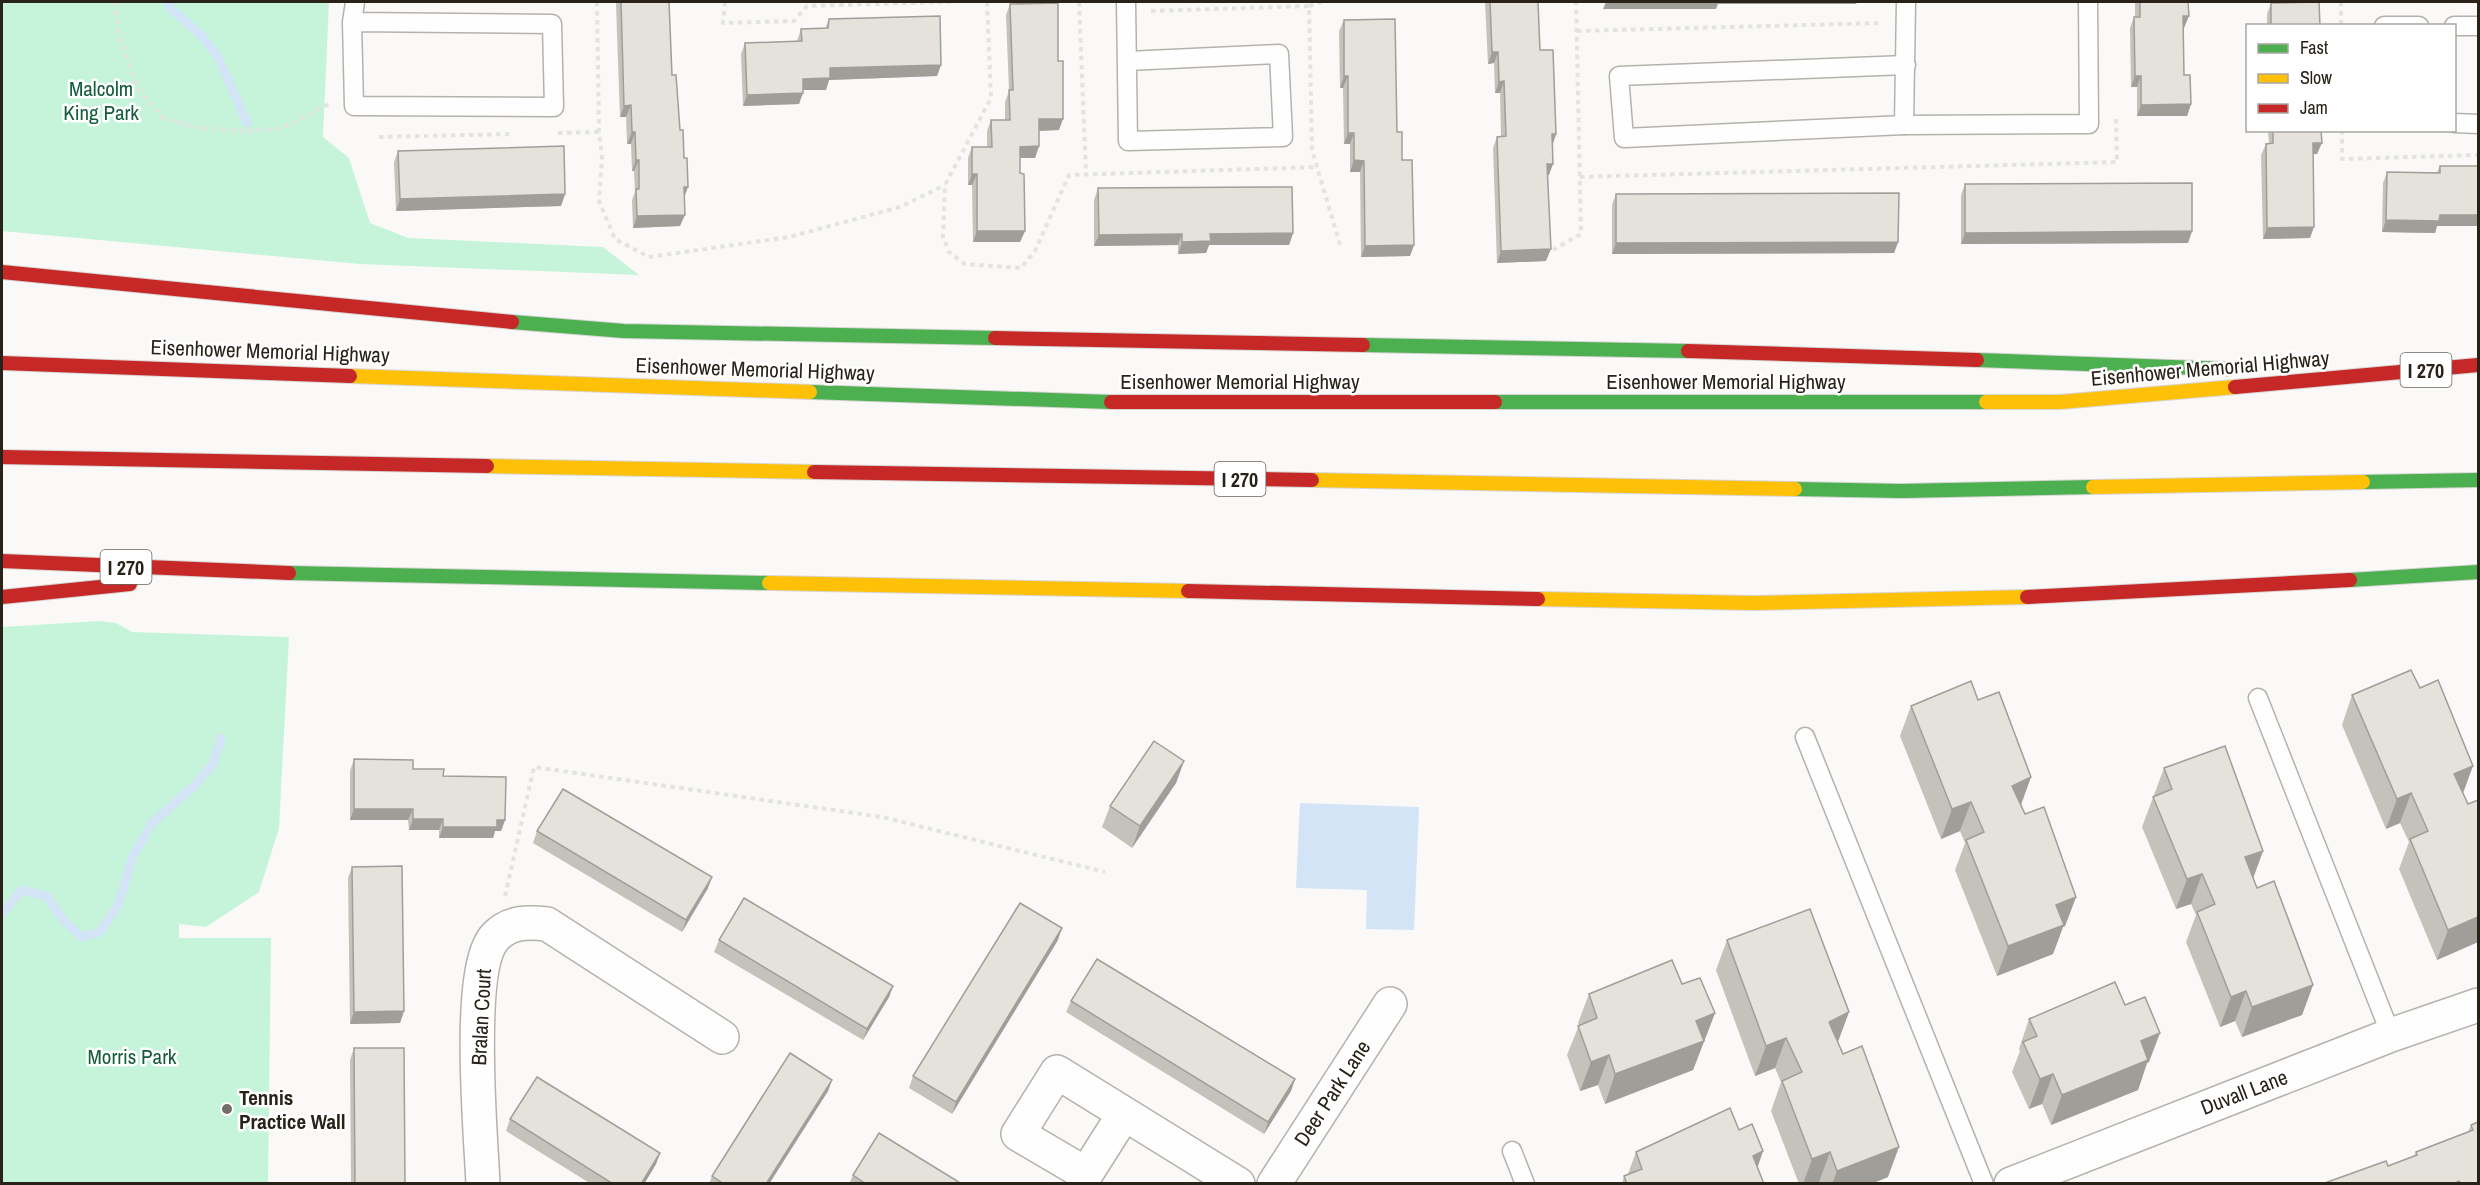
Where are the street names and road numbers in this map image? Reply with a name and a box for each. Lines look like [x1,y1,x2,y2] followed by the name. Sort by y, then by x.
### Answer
[150,332,390,370] street label: Eisenhower Memorial Highway
[2090,343,2331,393] street label: Eisenhower Memorial Highway
[635,350,875,388] street label: Eisenhower Memorial Highway
[2400,353,2452,387] road number: I 270
[1120,367,1360,396] street label: Eisenhower Memorial Highway
[1606,367,1846,396] street label: Eisenhower Memorial Highway
[1214,462,1266,496] road number: I 270
[100,550,152,584] road number: I 270
[464,968,498,1066] street label: Bralan Court
[1287,1035,1377,1151] street label: Deer Park Lane
[2196,1062,2292,1122] street label: Duvall Lane

